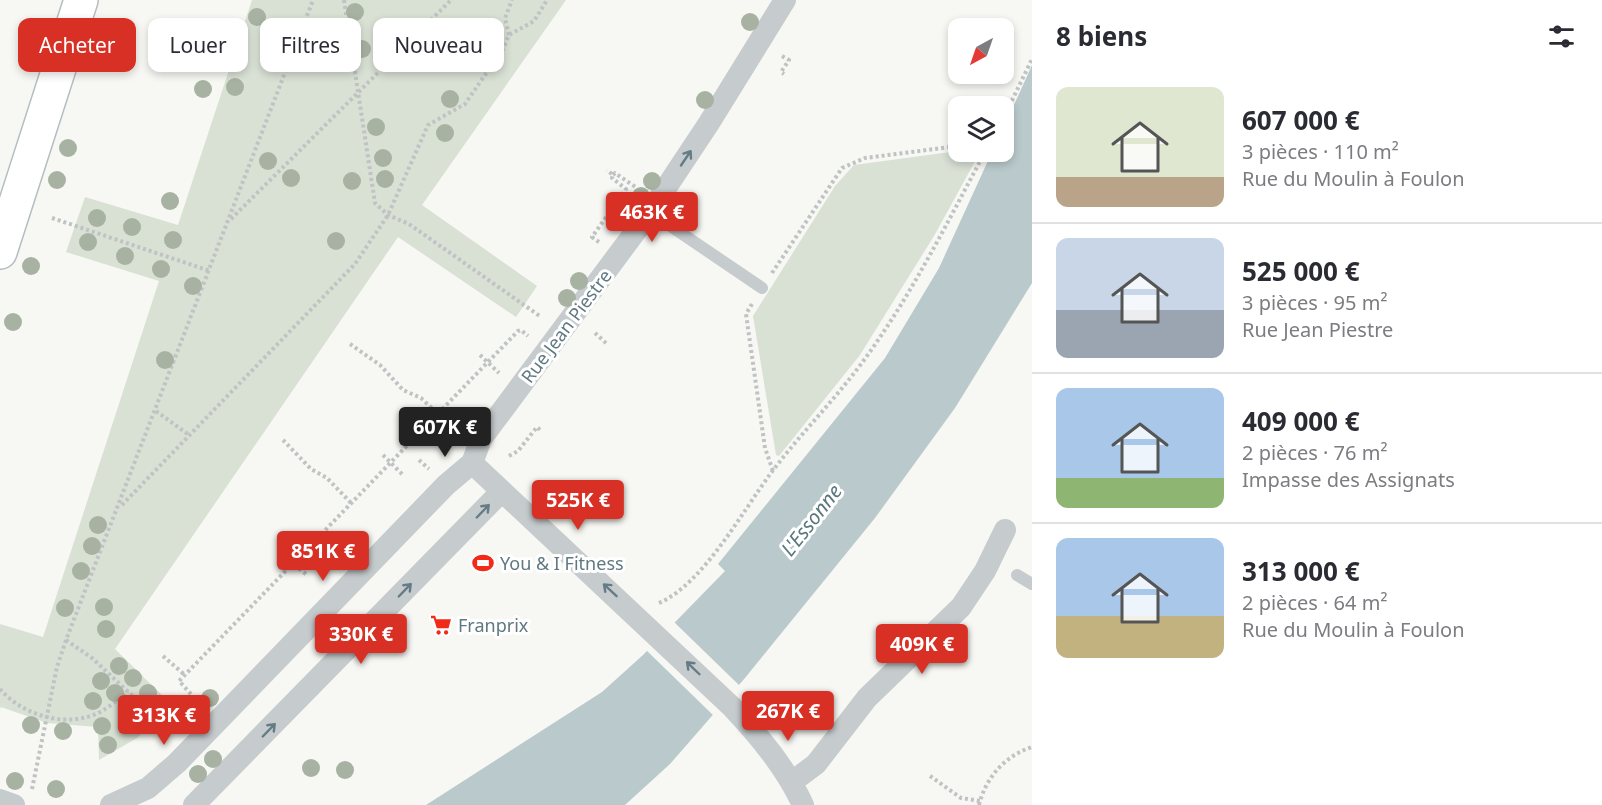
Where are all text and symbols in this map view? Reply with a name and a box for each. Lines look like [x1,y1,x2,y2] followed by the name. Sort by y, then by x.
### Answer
[18,18,136,72] chip: Acheter
[148,18,248,72] chip: Louer
[260,18,361,72] chip: Filtres
[373,18,504,72] chip: Nouveau
[948,18,1014,84] north arrow
[948,18,1014,162] map controls
[1056,18,1147,54] text: 8 biens
[1545,20,1578,53] icon: filters
[948,96,1014,162] button: layers
[1242,102,1360,138] text: 607 000 €
[1104,111,1176,183] icon: home
[1242,138,1399,165] text: 3 pièces · 110 m²
[680,150,692,167] one-way arrow
[1242,165,1465,192] text: Rue du Moulin à Foulon
[603,192,701,243] pin: 463K €
[620,198,684,225] text: 463K €
[1242,253,1360,289] text: 525 000 €
[1104,262,1176,334] icon: home
[515,264,617,388] street label: Rue Jean Piestre
[1242,289,1387,316] text: 3 pièces · 95 m²
[1242,316,1393,343] text: Rue Jean Piestre
[1242,403,1360,439] text: 409 000 €
[396,407,494,458] pin: 607K €
[1104,412,1176,484] icon: home
[413,413,477,440] text: 607K €
[1242,439,1387,466] text: 2 pièces · 76 m²
[1242,466,1455,493] text: Impasse des Assignats
[774,478,848,562] water label: L'Essonne
[529,480,627,531] pin: 525K €
[546,486,610,513] text: 525K €
[476,503,491,518] one-way arrow
[274,531,372,582] pin: 851K €
[291,537,355,564] text: 851K €
[471,551,495,575] sports icon: You & I Fitness
[500,551,624,575] place label: You & I Fitness
[1242,553,1360,589] text: 313 000 €
[1104,562,1176,634] icon: home
[398,583,412,598] one-way arrow
[603,583,618,597] one-way arrow
[1242,589,1387,616] text: 2 pièces · 64 m²
[429,613,453,637] supermarket icon: Franprix
[458,613,529,637] place label: Franprix
[312,614,410,665] pin: 330K €
[1242,616,1465,643] text: Rue du Moulin à Foulon
[329,620,393,647] text: 330K €
[873,624,971,675] pin: 409K €
[890,630,954,657] text: 409K €
[685,661,700,676] one-way arrow
[739,691,837,742] pin: 267K €
[115,695,213,746] pin: 313K €
[756,697,820,724] text: 267K €
[132,701,196,728] text: 313K €
[262,722,276,737] one-way arrow

